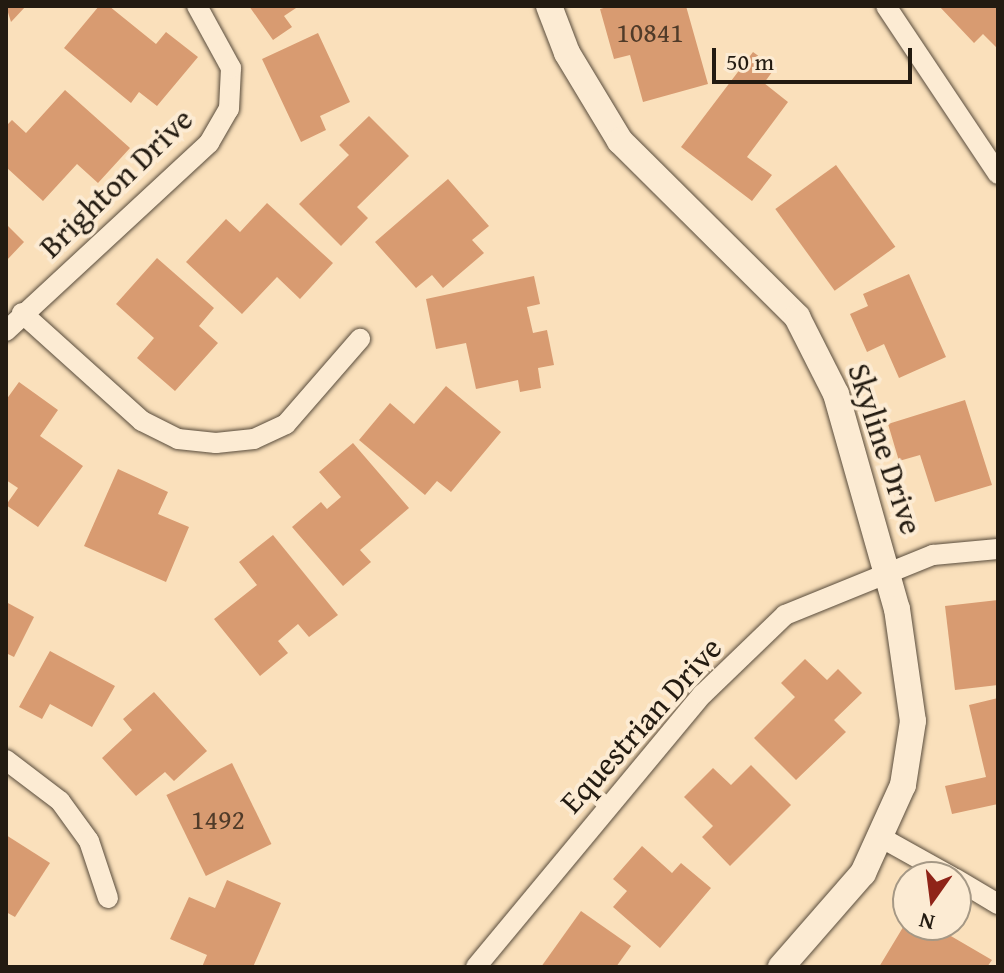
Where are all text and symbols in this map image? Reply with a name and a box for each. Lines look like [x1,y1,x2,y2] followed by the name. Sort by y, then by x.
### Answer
[616,15,684,49] house number: 10841
[716,32,916,82] scale bar
[726,44,774,79] text: 50 m
[31,100,201,266] street label: Brighton Drive
[839,359,931,539] street label: Skyline Drive
[552,629,730,821] street label: Equestrian Drive
[191,802,245,836] house number: 1492
[892,861,972,941] north arrow
[916,905,938,940] text: N

